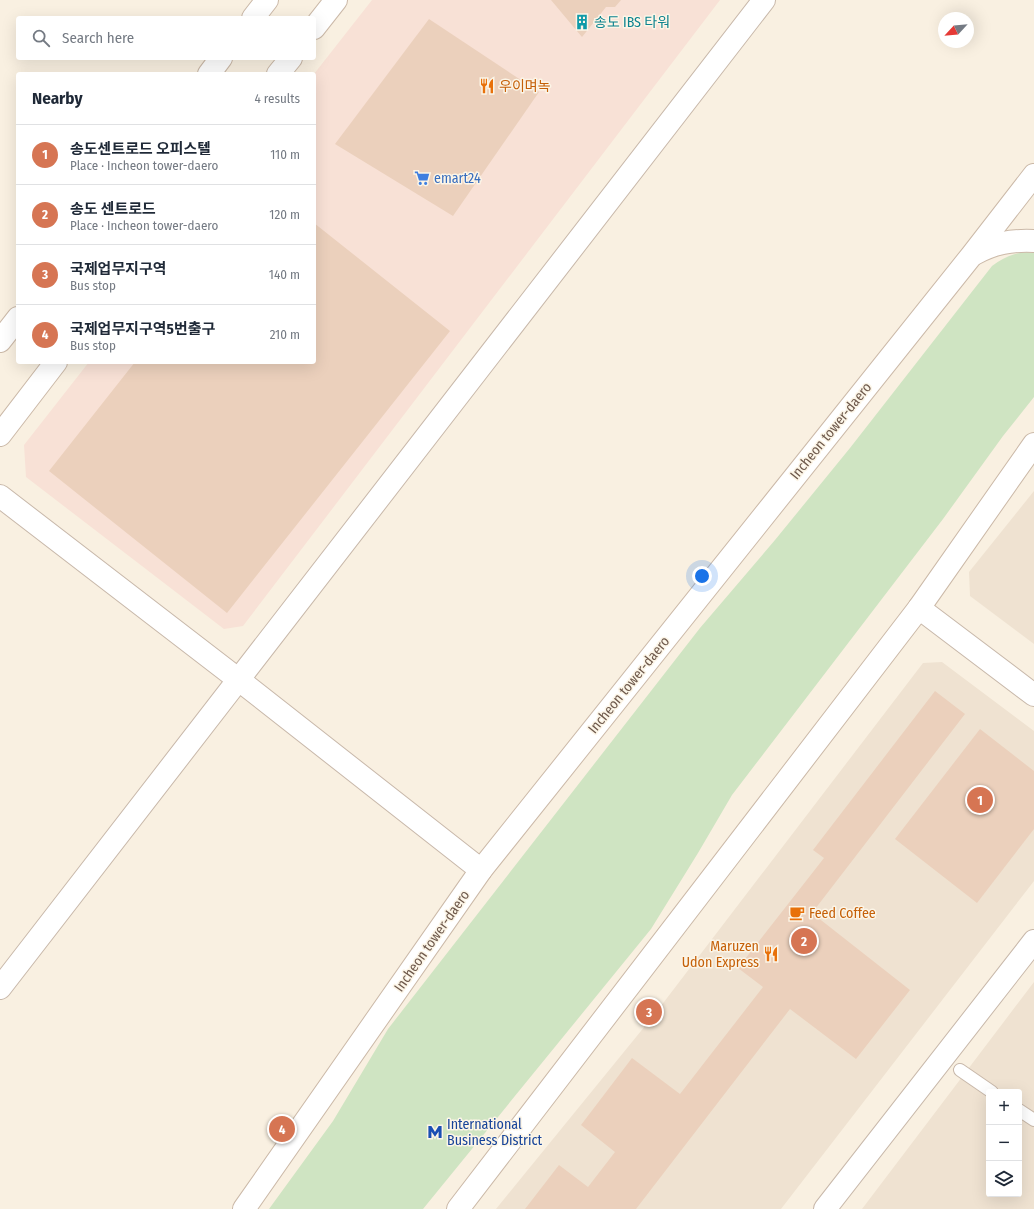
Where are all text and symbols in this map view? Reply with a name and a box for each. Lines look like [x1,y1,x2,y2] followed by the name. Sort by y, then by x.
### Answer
[938,12,974,48] north arrow
[573,13,591,31] building icon: 송도 IBS 타워
[594,14,670,31] place label: 송도 IBS 타워
[16,16,316,60] search box
[30,27,52,49] icon: search
[62,29,134,47] text: Search here
[478,77,496,95] restaurant icon: 우이며녹
[499,78,551,95] place label: 우이며녹
[32,88,83,109] text: Nearby
[254,91,300,106] text: 4 results
[70,140,211,158] text: 송도센트로드 오피스텔
[42,147,48,162] text: 1
[270,147,300,162] text: 110 m
[70,158,218,173] text: Place · Incheon tower-daero
[413,169,431,187] supermarket icon: emart24
[434,170,481,187] place label: emart24
[70,200,156,218] text: 송도 센트로드
[42,207,48,222] text: 2
[269,207,300,222] text: 120 m
[70,218,218,233] text: Place · Incheon tower-daero
[70,260,167,278] text: 국제업무지구역
[42,267,48,282] text: 3
[269,267,300,282] text: 140 m
[70,278,116,293] text: Bus stop
[70,320,215,338] text: 국제업무지구역5번출구
[42,327,48,342] text: 4
[270,327,300,342] text: 210 m
[70,338,116,353] text: Bus stop
[787,379,875,483] street label: Incheon tower-daero
[692,566,712,586] your location
[585,633,673,737] street label: Incheon tower-daero
[967,785,993,815] pin: 1
[391,887,473,995] street label: Incheon tower-daero
[788,904,806,922] cafe icon: Feed Coffee
[809,905,876,922] place label: Feed Coffee
[791,926,817,956] pin: 2
[682,938,759,971] place label: Maruzen Udon Express
[762,945,780,963] restaurant icon: Maruzen Udon Express
[636,997,662,1027] pin: 3
[986,1089,1022,1197] map controls
[986,1089,1022,1125] button: +
[269,1114,295,1144] pin: 4
[447,1116,543,1149] place label: International Business District
[426,1123,444,1141] metro station icon: International Business District
[986,1125,1022,1161] button: −
[986,1161,1022,1197] button: layers

